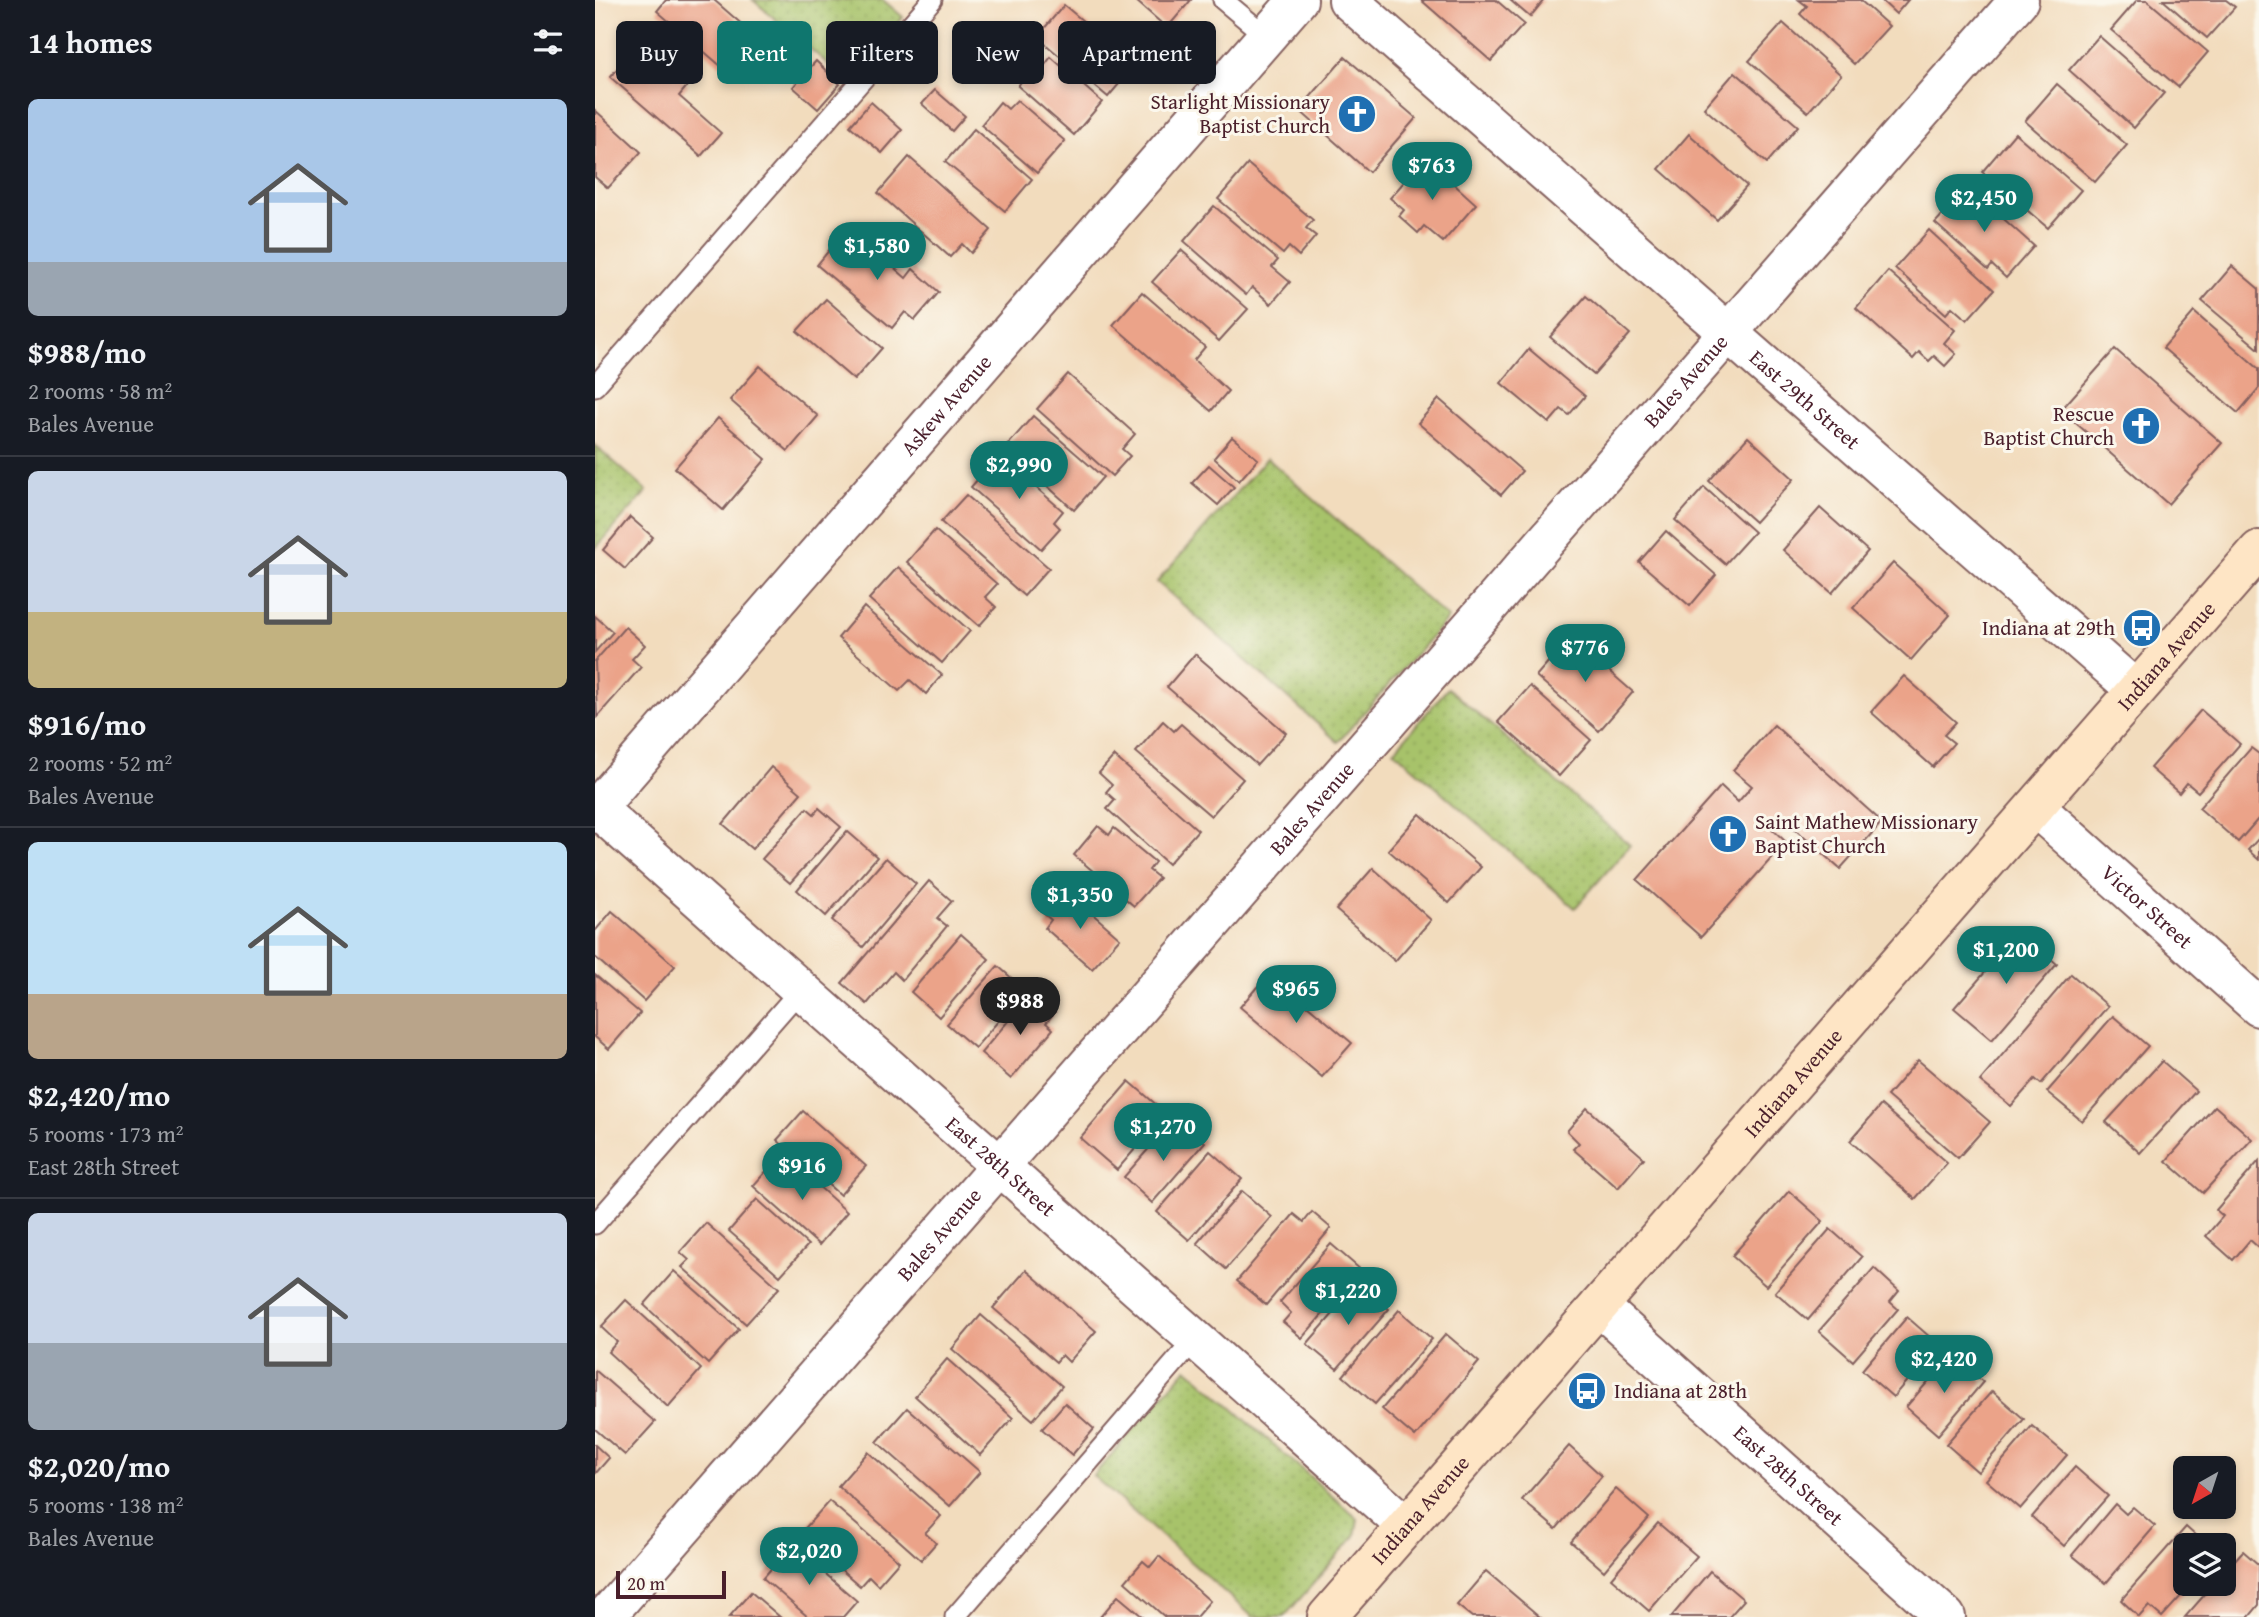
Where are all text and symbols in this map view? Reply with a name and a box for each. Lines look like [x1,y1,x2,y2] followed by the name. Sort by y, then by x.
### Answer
[28,20,153,64] text: 14 homes
[616,21,703,84] chip: Buy
[717,21,812,84] chip: Rent
[826,21,938,84] chip: Filters
[952,21,1044,84] chip: New
[1058,21,1216,84] chip: Apartment
[529,23,567,61] icon: filters
[1150,86,1331,141] place label: Starlight Missionary Baptist Church
[1336,93,1378,135] church icon: Starlight Missionary Baptist Church
[1391,142,1473,202] pin: $763
[235,145,361,271] icon: home
[1408,148,1456,181] text: $763
[1927,174,2041,234] pin: $2,450
[1951,180,2017,213] text: $2,450
[820,222,934,282] pin: $1,580
[844,228,910,261] text: $1,580
[1636,327,1735,434] street label: Bales Avenue
[28,330,146,374] text: $988/mo
[1743,342,1868,457] street label: East 29th Street
[893,347,999,462] street label: Askew Avenue
[28,374,172,407] text: 2 rooms · 58 m²
[1983,398,2114,453] place label: Rescue Baptist Church
[2120,405,2162,447] church icon: Rescue Baptist Church
[28,407,154,440] text: Bales Avenue
[962,442,1076,501] pin: $2,990
[986,447,1052,480] text: $2,990
[235,517,361,643] icon: home
[2110,594,2223,717] street label: Indiana Avenue
[2121,607,2163,649] bus stop icon: Indiana at 29th
[1982,612,2115,643] place label: Indiana at 29th
[1544,624,1626,684] pin: $776
[1561,630,1609,663] text: $776
[28,702,146,746] text: $916/mo
[28,746,172,779] text: 2 rooms · 52 m²
[1262,755,1361,862] street label: Bales Avenue
[28,779,154,812] text: Bales Avenue
[1755,806,1978,861] place label: Saint Mathew Missionary Baptist Church
[1707,813,1749,855] church icon: Saint Mathew Missionary Baptist Church
[2095,857,2200,956] street label: Victor Street
[1023,872,1137,931] pin: $1,350
[1047,877,1113,910] text: $1,350
[235,888,361,1014] icon: home
[1949,926,2063,986] pin: $1,200
[1973,932,2039,965] text: $1,200
[1255,965,1337,1025] pin: $965
[1272,971,1320,1004] text: $965
[979,978,1061,1037] pin: $988
[996,983,1044,1016] text: $988
[1737,1021,1850,1144] street label: Indiana Avenue
[28,1073,170,1117] text: $2,420/mo
[1106,1104,1220,1163] pin: $1,270
[939,1109,1063,1224] street label: East 28th Street
[1130,1109,1196,1142] text: $1,270
[28,1117,183,1150] text: 5 rooms · 173 m²
[761,1142,843,1202] pin: $916
[778,1148,826,1181] text: $916
[28,1150,179,1183] text: East 28th Street
[889,1181,989,1288] street label: Bales Avenue
[235,1259,361,1385] icon: home
[1291,1268,1405,1327] pin: $1,220
[1315,1273,1381,1306] text: $1,220
[1887,1336,2001,1395] pin: $2,420
[1911,1341,1977,1374] text: $2,420
[1566,1370,1608,1412] bus stop icon: Indiana at 28th
[1614,1375,1747,1406] place label: Indiana at 28th
[1727,1417,1851,1533] street label: East 28th Street
[28,1444,170,1488] text: $2,020/mo
[1364,1448,1477,1571] street label: Indiana Avenue
[2173,1456,2237,1519] north arrow
[2173,1456,2236,1596] map controls
[28,1488,183,1521] text: 5 rooms · 138 m²
[28,1521,154,1554] text: Bales Avenue
[752,1528,866,1587] pin: $2,020
[776,1533,842,1566] text: $2,020
[2173,1533,2236,1596] button: layers
[616,1568,726,1600] scale bar
[627,1569,665,1597] text: 20 m

